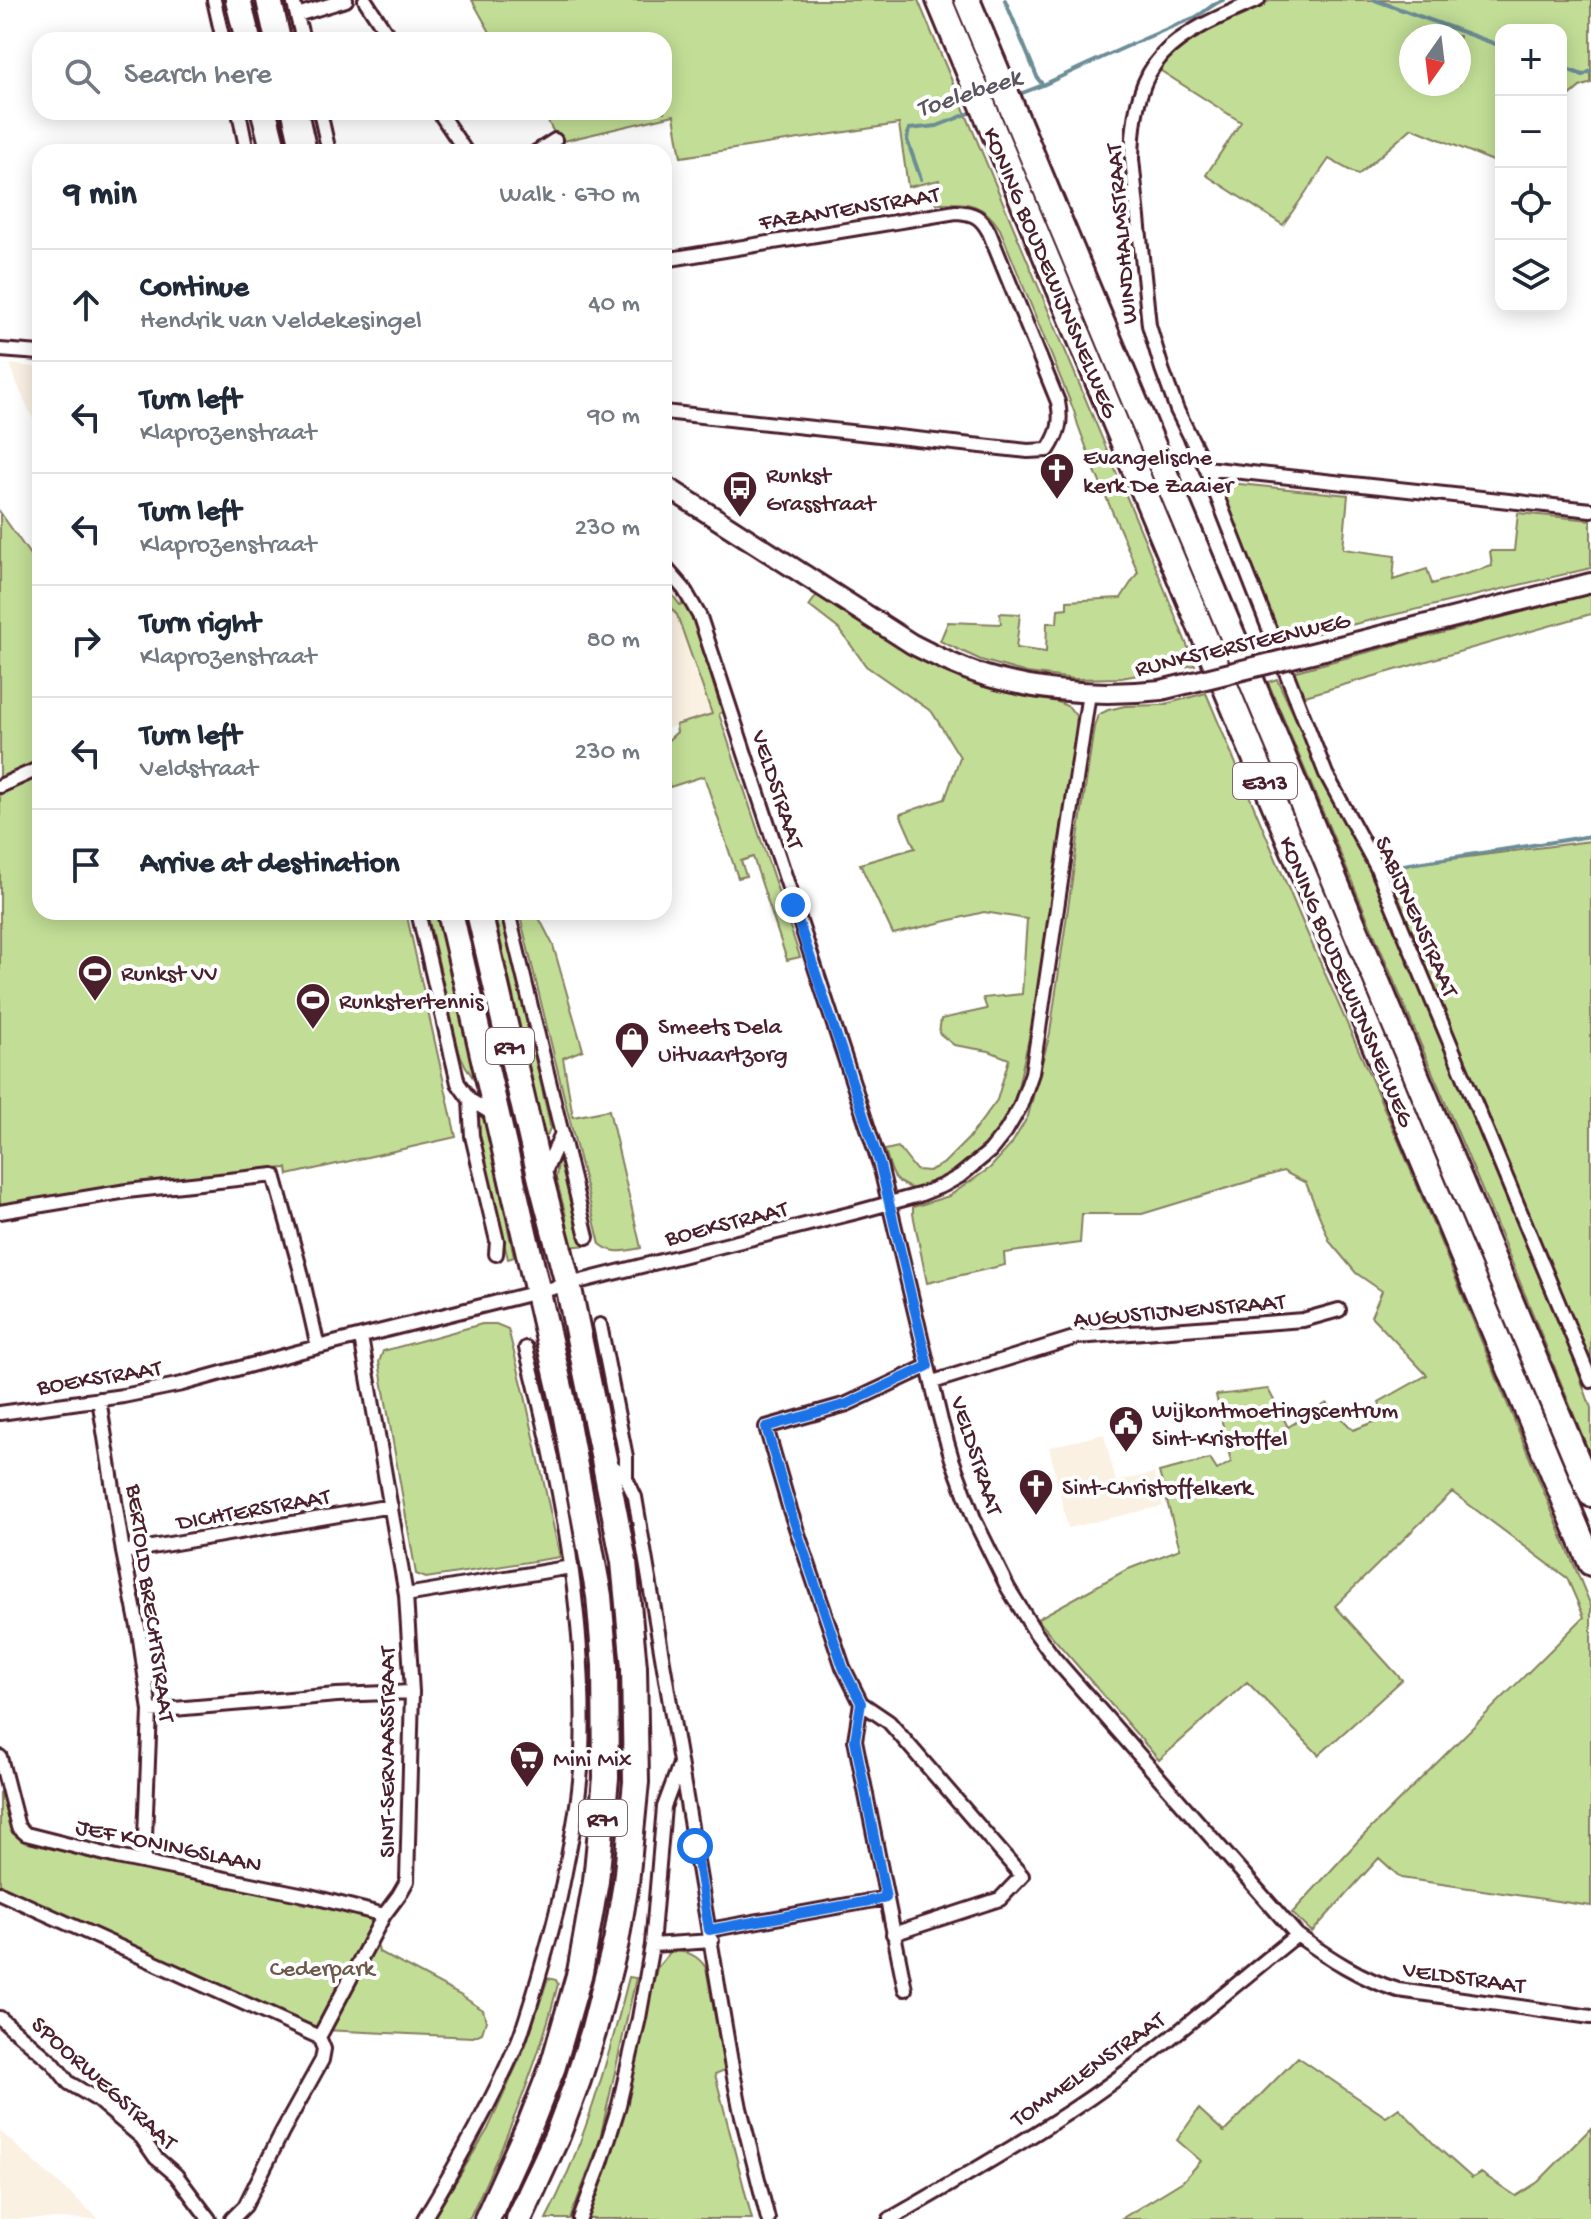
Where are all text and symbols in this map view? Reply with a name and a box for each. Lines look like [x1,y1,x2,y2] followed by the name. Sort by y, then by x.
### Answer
[1399,24,1471,96] north arrow
[1495,24,1567,312] map controls
[1495,24,1567,96] button: +
[32,32,672,120] search box
[60,54,104,98] icon: search
[124,59,272,94] text: Search here
[913,63,1028,127] water label: Toelebeek
[1495,96,1567,168] button: −
[974,124,1123,424] street label: KONING BOUDEWIJNSNELWEG
[1101,140,1146,325] street label: WINDHALMSTRAAT
[1495,168,1567,240] button: locate
[64,176,137,216] text: 9 min
[500,181,640,212] text: Walk · 670 m
[756,182,944,239] street label: FAZANTENSTRAAT
[1495,240,1567,312] button: layers
[140,272,249,307] text: Continue
[64,283,108,327] icon: ahead
[588,290,640,321] text: 40 m
[140,307,422,338] text: Hendrik van Veldekesingel
[140,384,241,419] text: Turn left
[64,395,108,439] icon: left
[588,402,640,433] text: 90 m
[140,419,316,450] text: Klaprozenstraat
[1083,445,1235,502] place label: Evangelische kerk De Zaaier
[1038,451,1076,501] church icon: Evangelische kerk De Zaaier
[766,463,878,520] place label: Runkst Grasstraat
[721,469,759,519] bus stop icon: Runkst Grasstraat
[140,496,241,531] text: Turn left
[64,507,108,551] icon: left
[574,514,640,545] text: 230 m
[140,531,316,562] text: Klaprozenstraat
[1133,607,1354,685] street label: RUNKSTERSTEENWEG
[140,608,260,643] text: Turn right
[64,619,108,663] icon: right
[586,626,640,657] text: 80 m
[140,643,316,674] text: Klaprozenstraat
[140,720,241,755] text: Turn left
[743,726,809,855] street label: VELDSTRAAT
[64,731,108,775] icon: left
[574,738,640,769] text: 230 m
[140,755,258,786] text: Veldstraat
[1233,763,1297,799] road number: E313
[1270,833,1419,1133] street label: KONING BOUDEWIJNSNELWEG
[1366,833,1464,1004] street label: SABIJNENSTRAAT
[64,843,108,887] icon: arrive
[140,848,400,883] text: Arrive at destination
[775,887,811,923] route end
[76,953,114,1003] sports icon: Runkst VV
[121,961,218,990] place label: Runkst VV
[294,981,332,1031] sports icon: Runkstertennis
[339,989,485,1018] place label: Runkstertennis
[658,1014,788,1071] place label: Smeets Dela Uitvaartzorg
[613,1020,651,1070] shop icon: Smeets Dela Uitvaartzorg
[486,1028,534,1064] road number: R71
[662,1196,793,1255] street label: BOEKSTRAAT
[1072,1289,1288,1336] street label: AUGUSTIJNENSTRAAT
[34,1355,165,1404] street label: BOEKSTRAAT
[942,1392,1008,1521] street label: VELDSTRAAT
[1152,1398,1398,1455] place label: Wijkontmoetingscentrum Sint-Kristoffel
[1107,1404,1145,1454] public building icon: Wijkontmoetingscentrum Sint-Kristoffel
[1017,1467,1055,1517] church icon: Sint-Christoffelkerk
[1062,1475,1255,1504] place label: Sint-Christoffelkerk
[117,1482,180,1726] street label: BERTOLD BRECHTSTRAAT
[173,1483,334,1540] street label: DICHTERSTRAAT
[375,1645,404,1858] street label: SINT-SERVAASSTRAAT
[508,1739,546,1789] supermarket icon: Mini Mix
[553,1747,632,1776] place label: Mini Mix
[579,1800,627,1836] road number: R71
[73,1814,264,1881] street label: JEF KONINGSLAAN
[677,1828,713,1864] route start
[270,1956,377,1985] park label: Cederpark
[1399,1956,1528,2003] street label: VELDSTRAAT
[1005,2006,1173,2136] street label: TOMMELENSTRAAT
[24,2011,183,2159] street label: SPOORWEGSTRAAT

